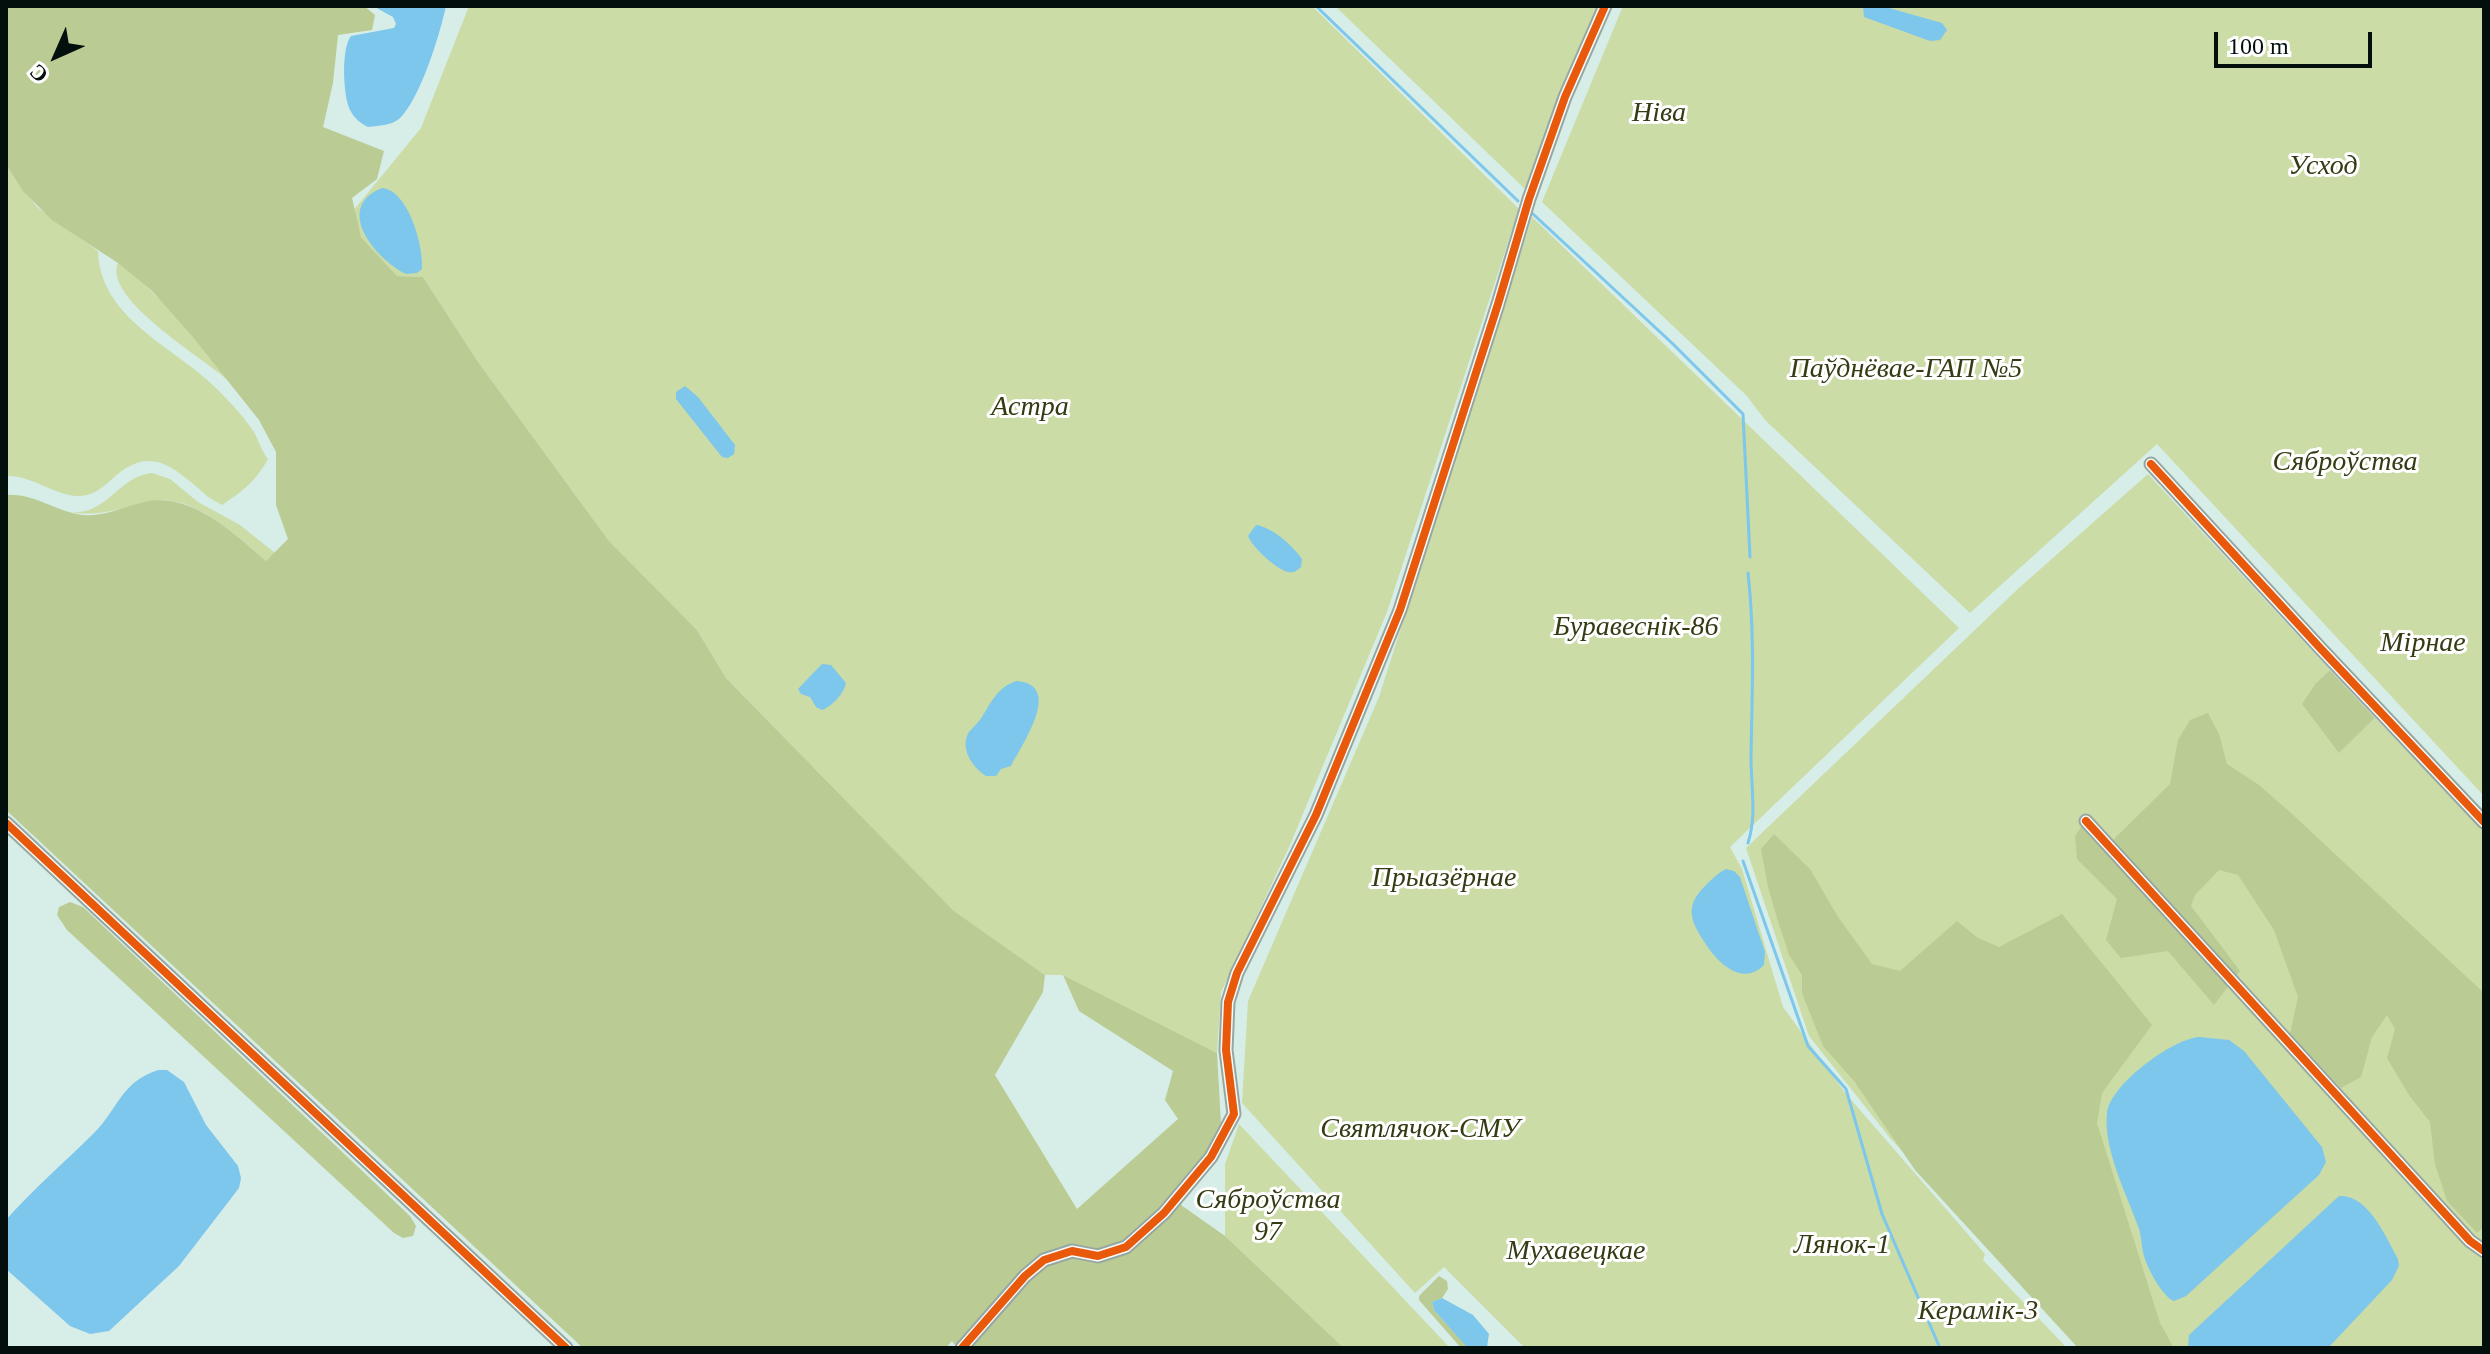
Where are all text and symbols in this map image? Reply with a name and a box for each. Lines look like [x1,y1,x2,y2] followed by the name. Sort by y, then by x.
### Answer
[16,16,96,96] north arrow
[2218,16,2376,66] scale bar
[2228,33,2289,59] text: 100 m
[24,59,53,88] text: С
[1632,97,1686,131] park label: Ніва
[2288,150,2358,184] park label: Усход
[1790,353,2022,387] park label: Паўднёвае-ГАП №5
[991,391,1069,425] park label: Астра
[2273,446,2417,480] park label: Сяброўства
[1554,611,1718,645] park label: Буравеснік-86
[2380,627,2466,661] park label: Мірнае
[1372,862,1516,896] park label: Прыазёрнае
[1320,1113,1520,1147] park label: Святлячок-СМУ
[1196,1184,1340,1250] park label: Сяброўства 97
[1794,1229,1890,1263] park label: Лянок-1
[1507,1235,1645,1269] park label: Мухавецкае
[1918,1295,2038,1329] park label: Керамік-3

